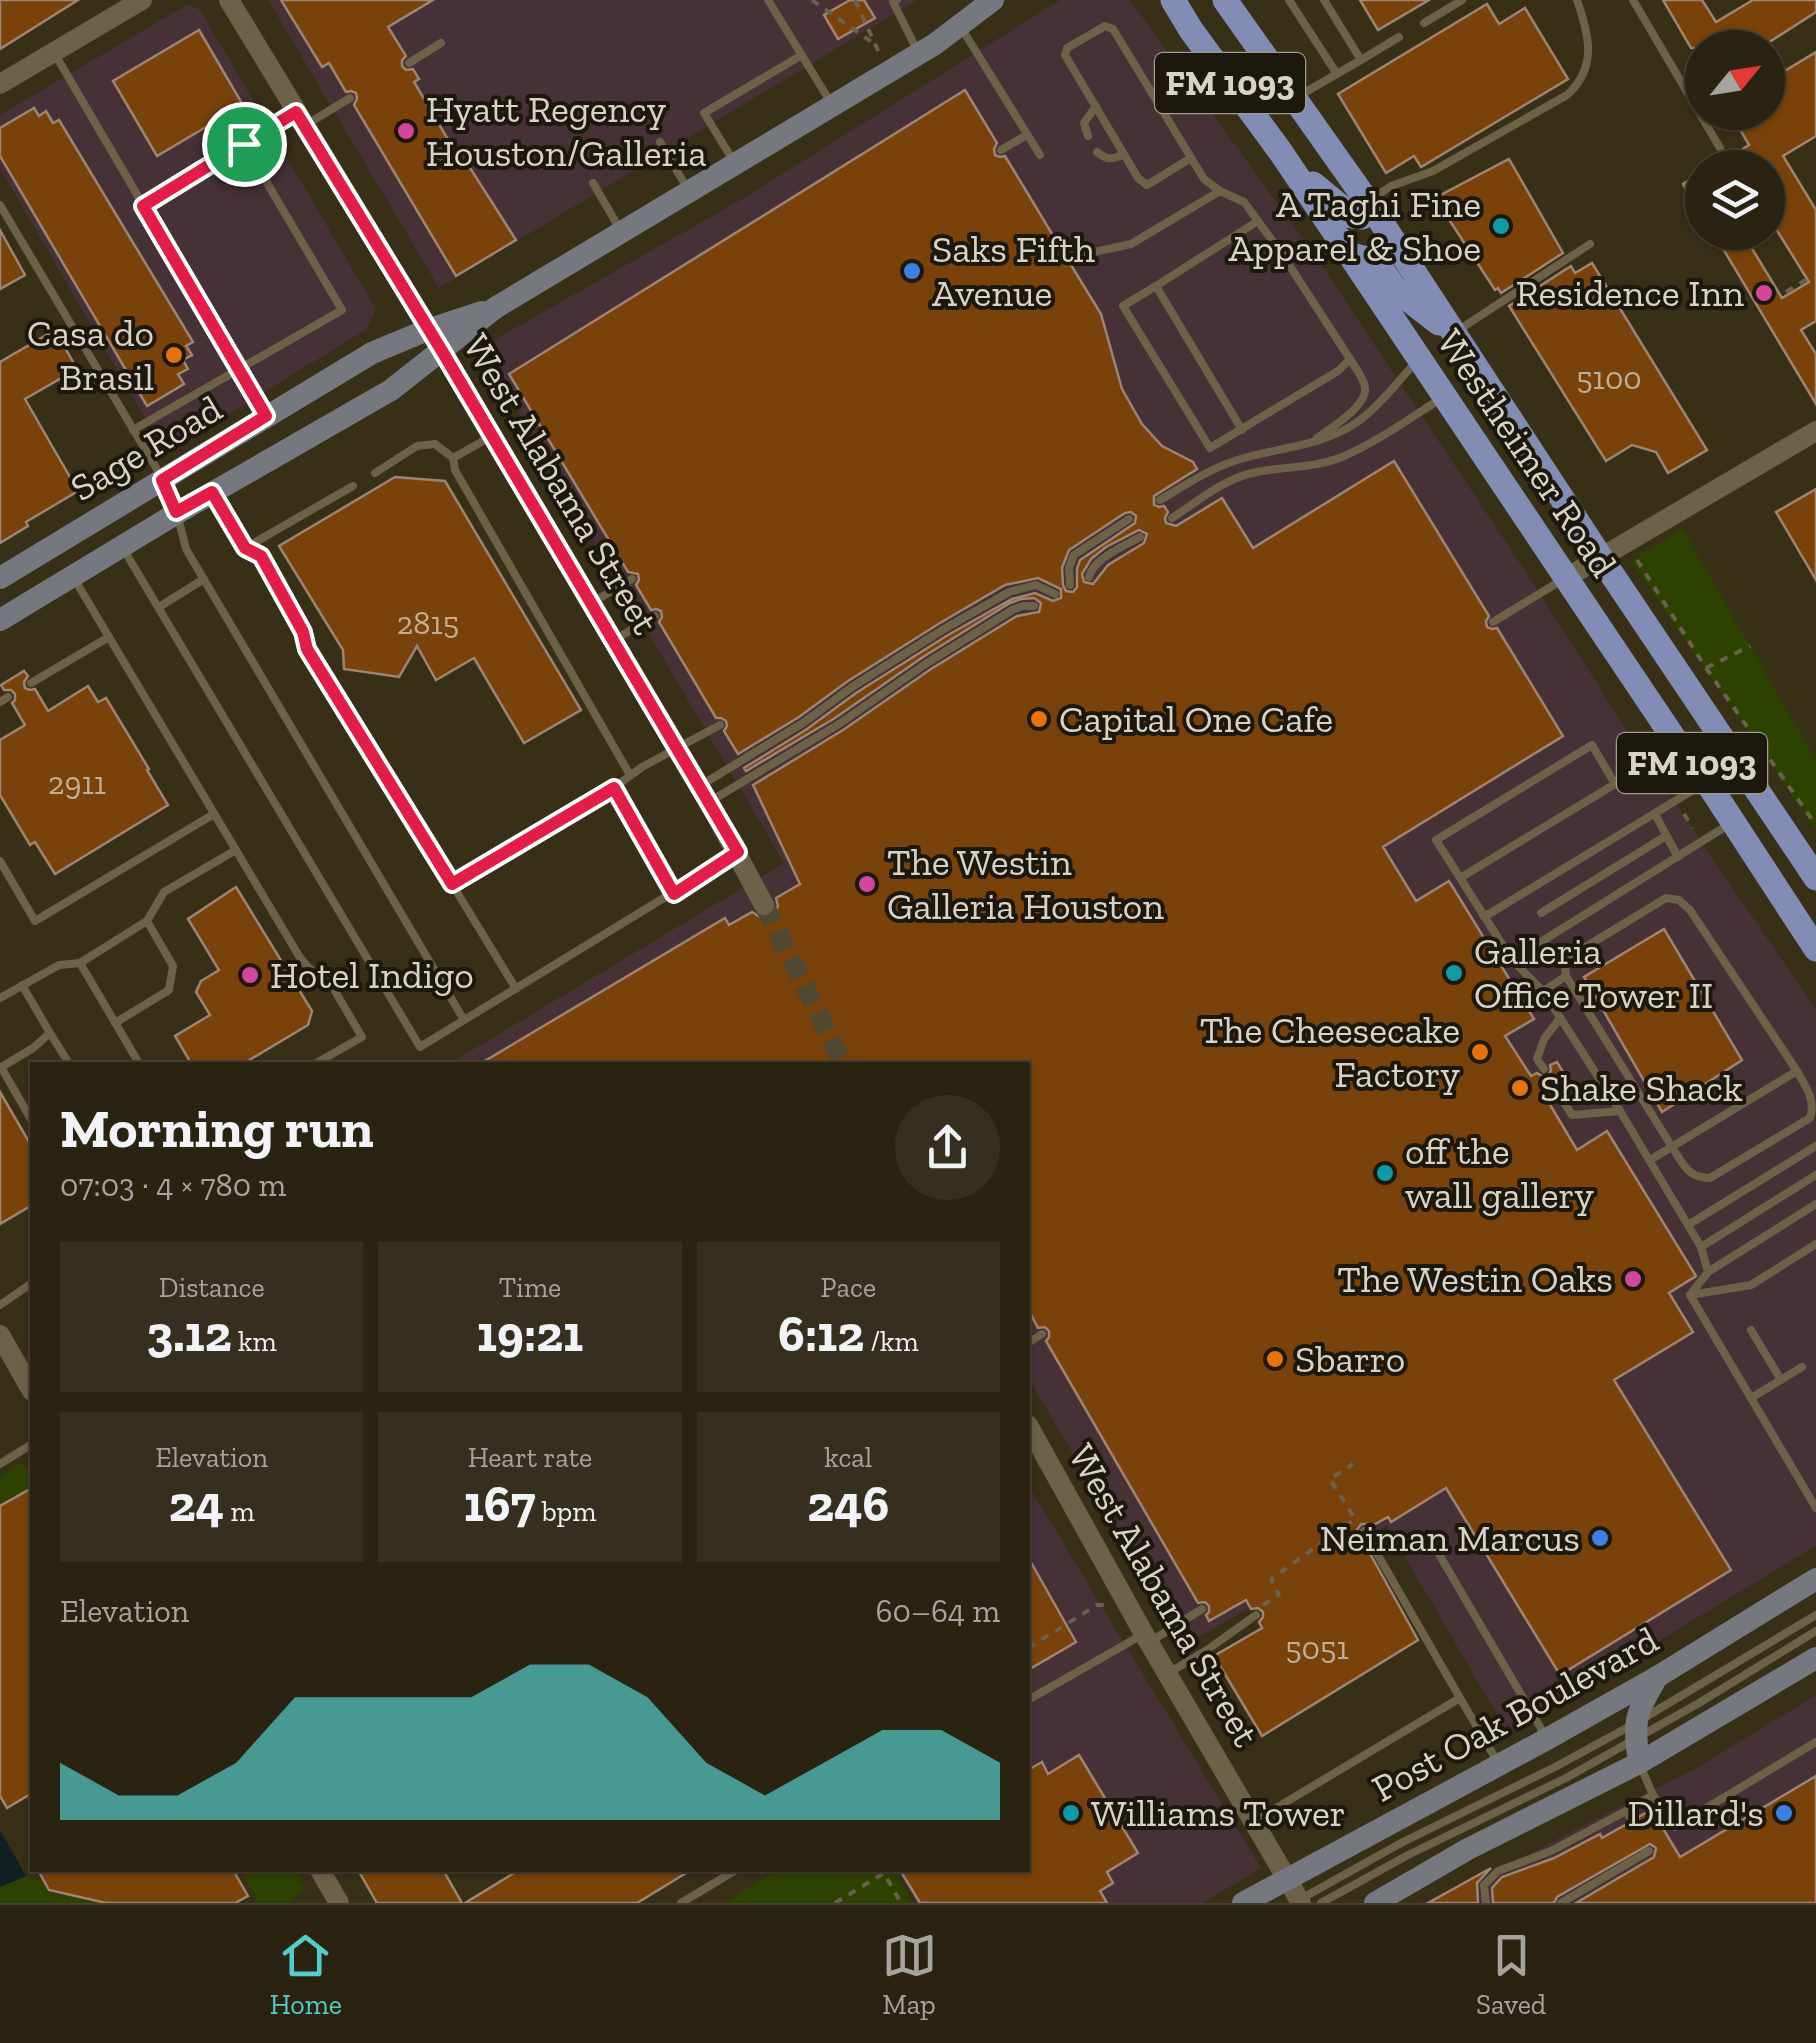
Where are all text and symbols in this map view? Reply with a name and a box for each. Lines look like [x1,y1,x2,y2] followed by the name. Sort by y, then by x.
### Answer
[1685,30,1785,130] north arrow
[1685,30,1785,250] map controls
[1155,53,1305,113] road number: FM 1093
[426,86,707,176] place label: Hyatt Regency Houston/Galleria
[202,102,287,187] pin
[217,117,272,172] icon: arrive
[395,120,417,142] marker: Hyatt Regency Houston/Galleria
[1685,150,1785,250] button: layers
[1229,181,1481,271] place label: A Taghi Fine Apparel & Shoe
[1490,215,1512,237] marker: A Taghi Fine Apparel & Shoe
[932,226,1095,316] place label: Saks Fifth Avenue
[901,260,923,282] marker: Saks Fifth Avenue
[1516,270,1744,316] place label: Residence Inn
[1753,282,1775,304] marker: Residence Inn
[27,310,154,400] place label: Casa do Brasil
[1427,321,1627,586] street label: Westheimer Road
[453,326,669,642] street label: West Alabama Street
[163,344,185,366] marker: Casa do Brasil
[1576,359,1642,397] house number: 5100
[62,385,230,511] street label: Sage Road
[397,604,459,642] house number: 2815
[1059,696,1333,742] place label: Capital One Cafe
[1028,708,1050,730] marker: Capital One Cafe
[1617,733,1767,793] road number: FM 1093
[48,764,106,802] house number: 2911
[887,839,1164,929] place label: The Westin Galleria Houston
[856,873,878,895] marker: The Westin Galleria Houston
[1474,928,1713,1018] place label: Galleria Office Tower II
[270,952,474,998] place label: Hotel Indigo
[1443,962,1465,984] marker: Galleria Office Tower II
[239,964,261,986] marker: Hotel Indigo
[1200,1007,1461,1097] place label: The Cheesecake Factory
[1469,1041,1491,1063] marker: The Cheesecake Factory
[1540,1065,1743,1111] place label: Shake Shack
[1509,1077,1531,1099] marker: Shake Shack
[60,1095,374,1161] text: Morning run
[895,1095,1000,1200] button: share
[1405,1128,1595,1218] place label: off the wall gallery
[1374,1162,1396,1184] marker: off the wall gallery
[60,1166,286,1204] text: 07:03 · 4 × 780 m
[1337,1256,1613,1302] place label: The Westin Oaks
[1622,1268,1644,1290] marker: The Westin Oaks
[159,1271,265,1304] text: Distance
[499,1271,561,1304] text: Time
[821,1271,876,1304] text: Pace
[147,1304,232,1364] text: 3.12
[477,1304,583,1364] text: 19:21
[778,1304,864,1364] text: 6:12
[232,1325,277,1358] text: km
[864,1325,919,1358] text: /km
[1295,1336,1405,1382] place label: Sbarro
[1264,1348,1286,1370] marker: Sbarro
[1059,1436,1269,1754] street label: West Alabama Street
[155,1441,268,1474] text: Elevation
[468,1441,592,1474] text: Heart rate
[824,1441,872,1474] text: kcal
[169,1474,224,1534] text: 24
[464,1474,535,1534] text: 167
[807,1474,889,1534] text: 246
[224,1495,255,1528] text: m
[535,1495,596,1528] text: bpm
[1320,1515,1580,1561] place label: Neiman Marcus
[1589,1527,1611,1549] marker: Neiman Marcus
[60,1592,189,1630] text: Elevation
[876,1592,1000,1630] text: 60–64 m
[1364,1616,1666,1812] street label: Post Oak Boulevard
[1285,1629,1349,1667] house number: 5051
[1091,1790,1346,1836] place label: Williams Tower
[1628,1790,1764,1836] place label: Dillard's
[1060,1802,1082,1824] marker: Williams Tower
[1773,1802,1795,1824] marker: Dillard's
[270,1928,342,2021] tab: Home
[882,1928,937,2021] tab: Map
[1476,1928,1546,2021] tab: Saved

